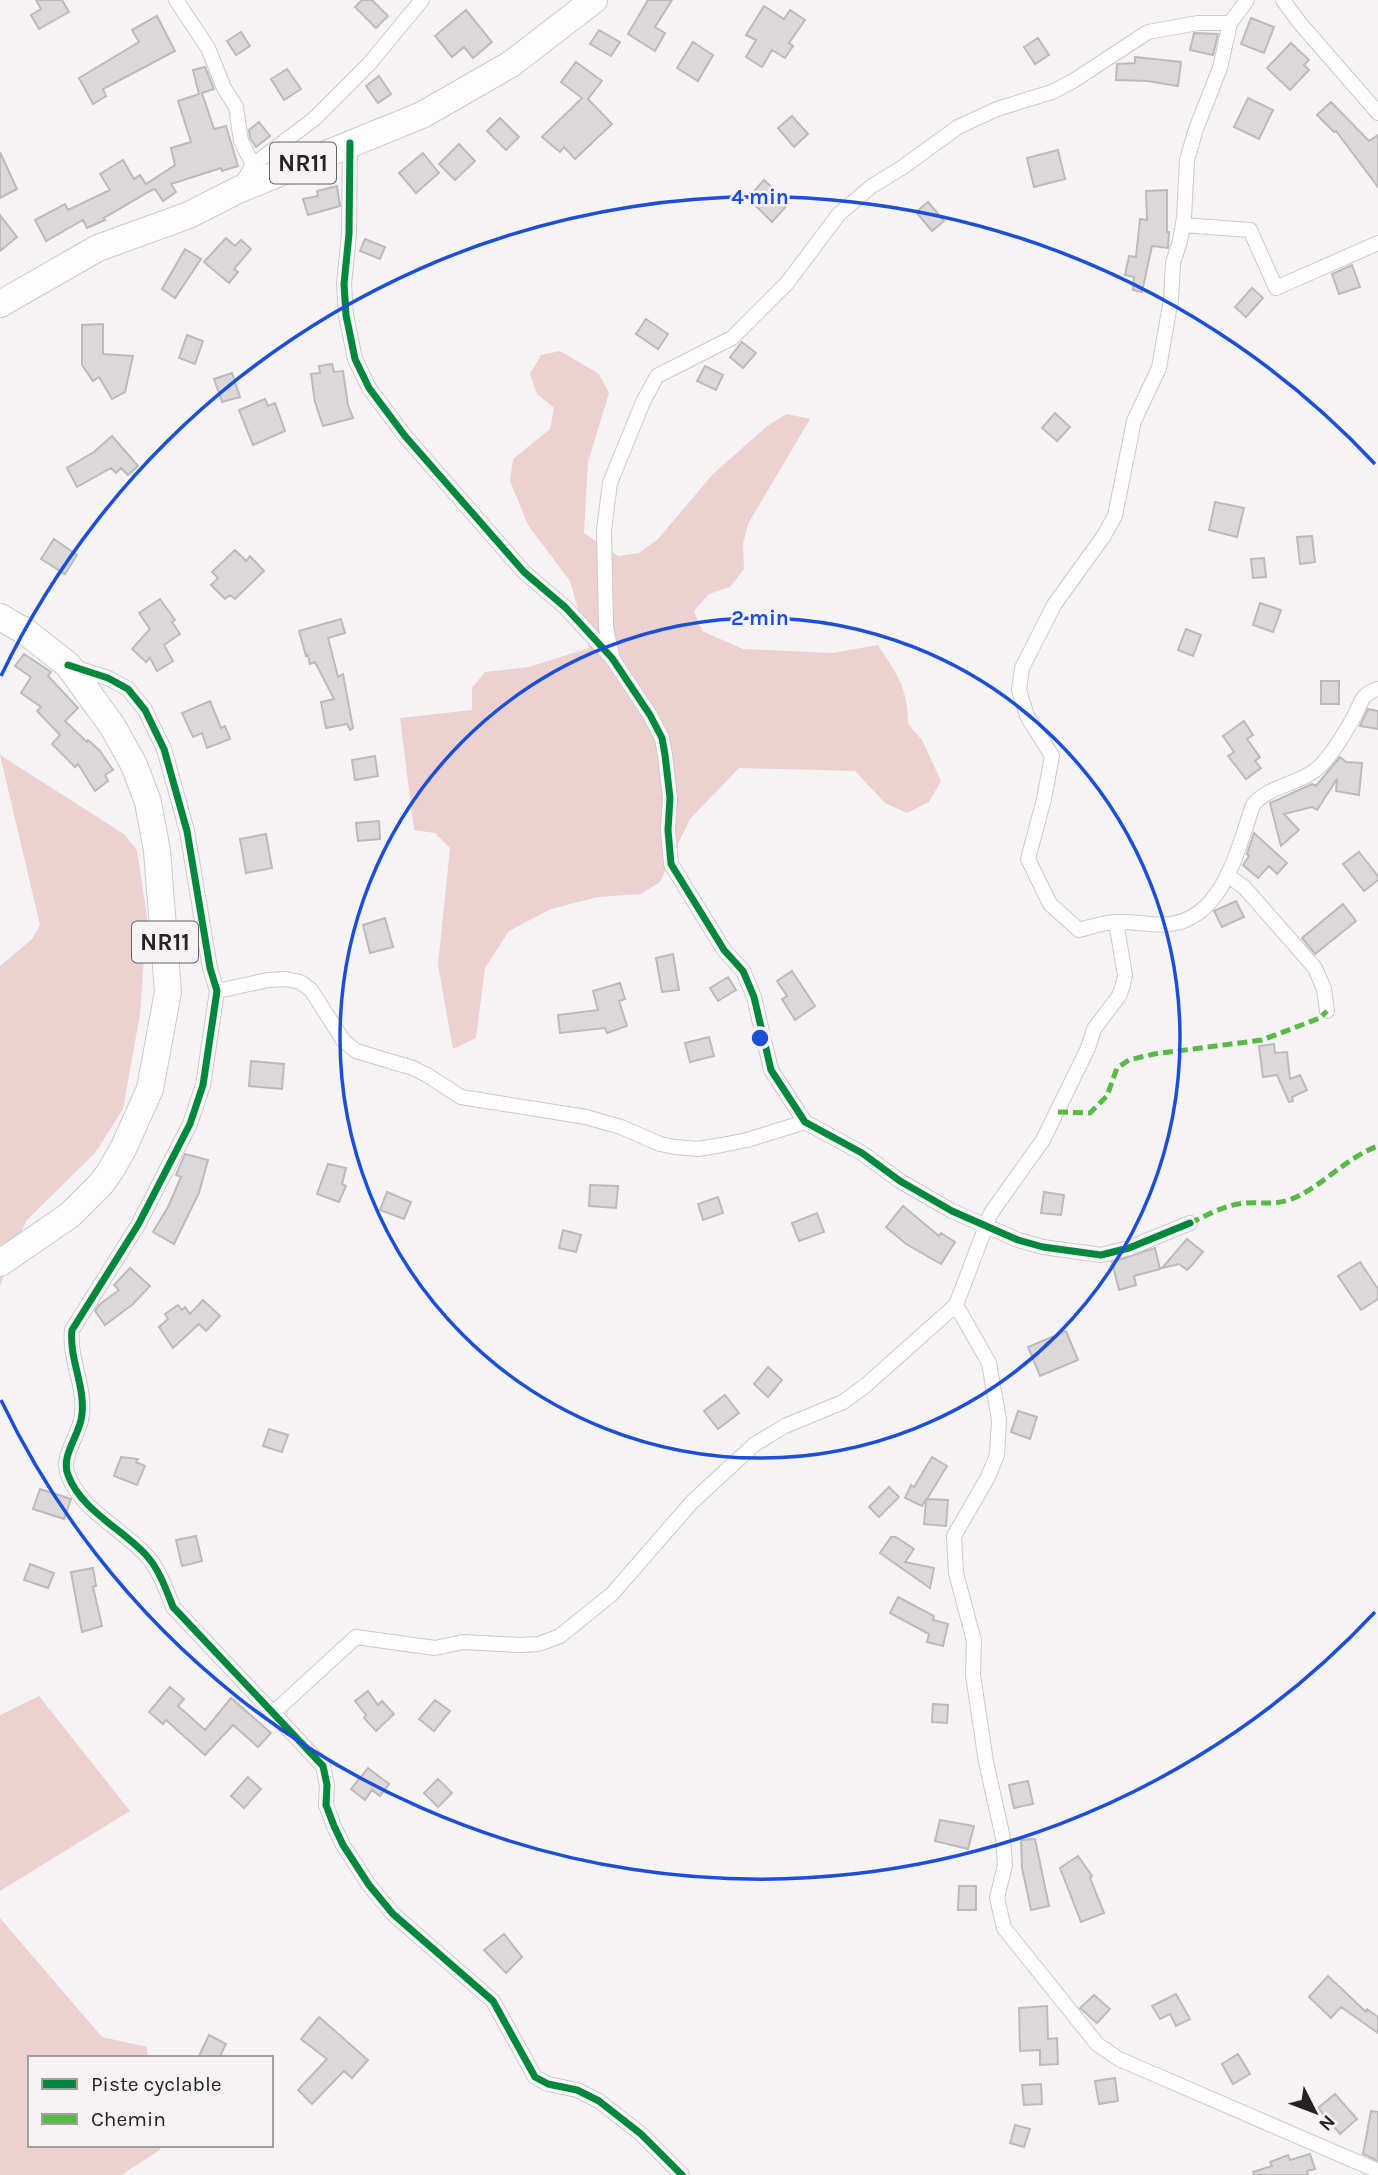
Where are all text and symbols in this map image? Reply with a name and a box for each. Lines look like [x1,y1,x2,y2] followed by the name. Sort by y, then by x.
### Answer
[270,142,336,183] road number: NR11
[731,185,789,209] text: 4 min
[731,606,789,630] text: 2 min
[132,922,198,962] road number: NR11
[748,1026,772,1050] centre of rings
[28,2056,273,2147] legend
[91,2072,222,2096] text: Piste cyclable
[1280,2077,1350,2147] north arrow
[91,2107,166,2131] text: Chemin
[1314,2110,1340,2135] text: N

